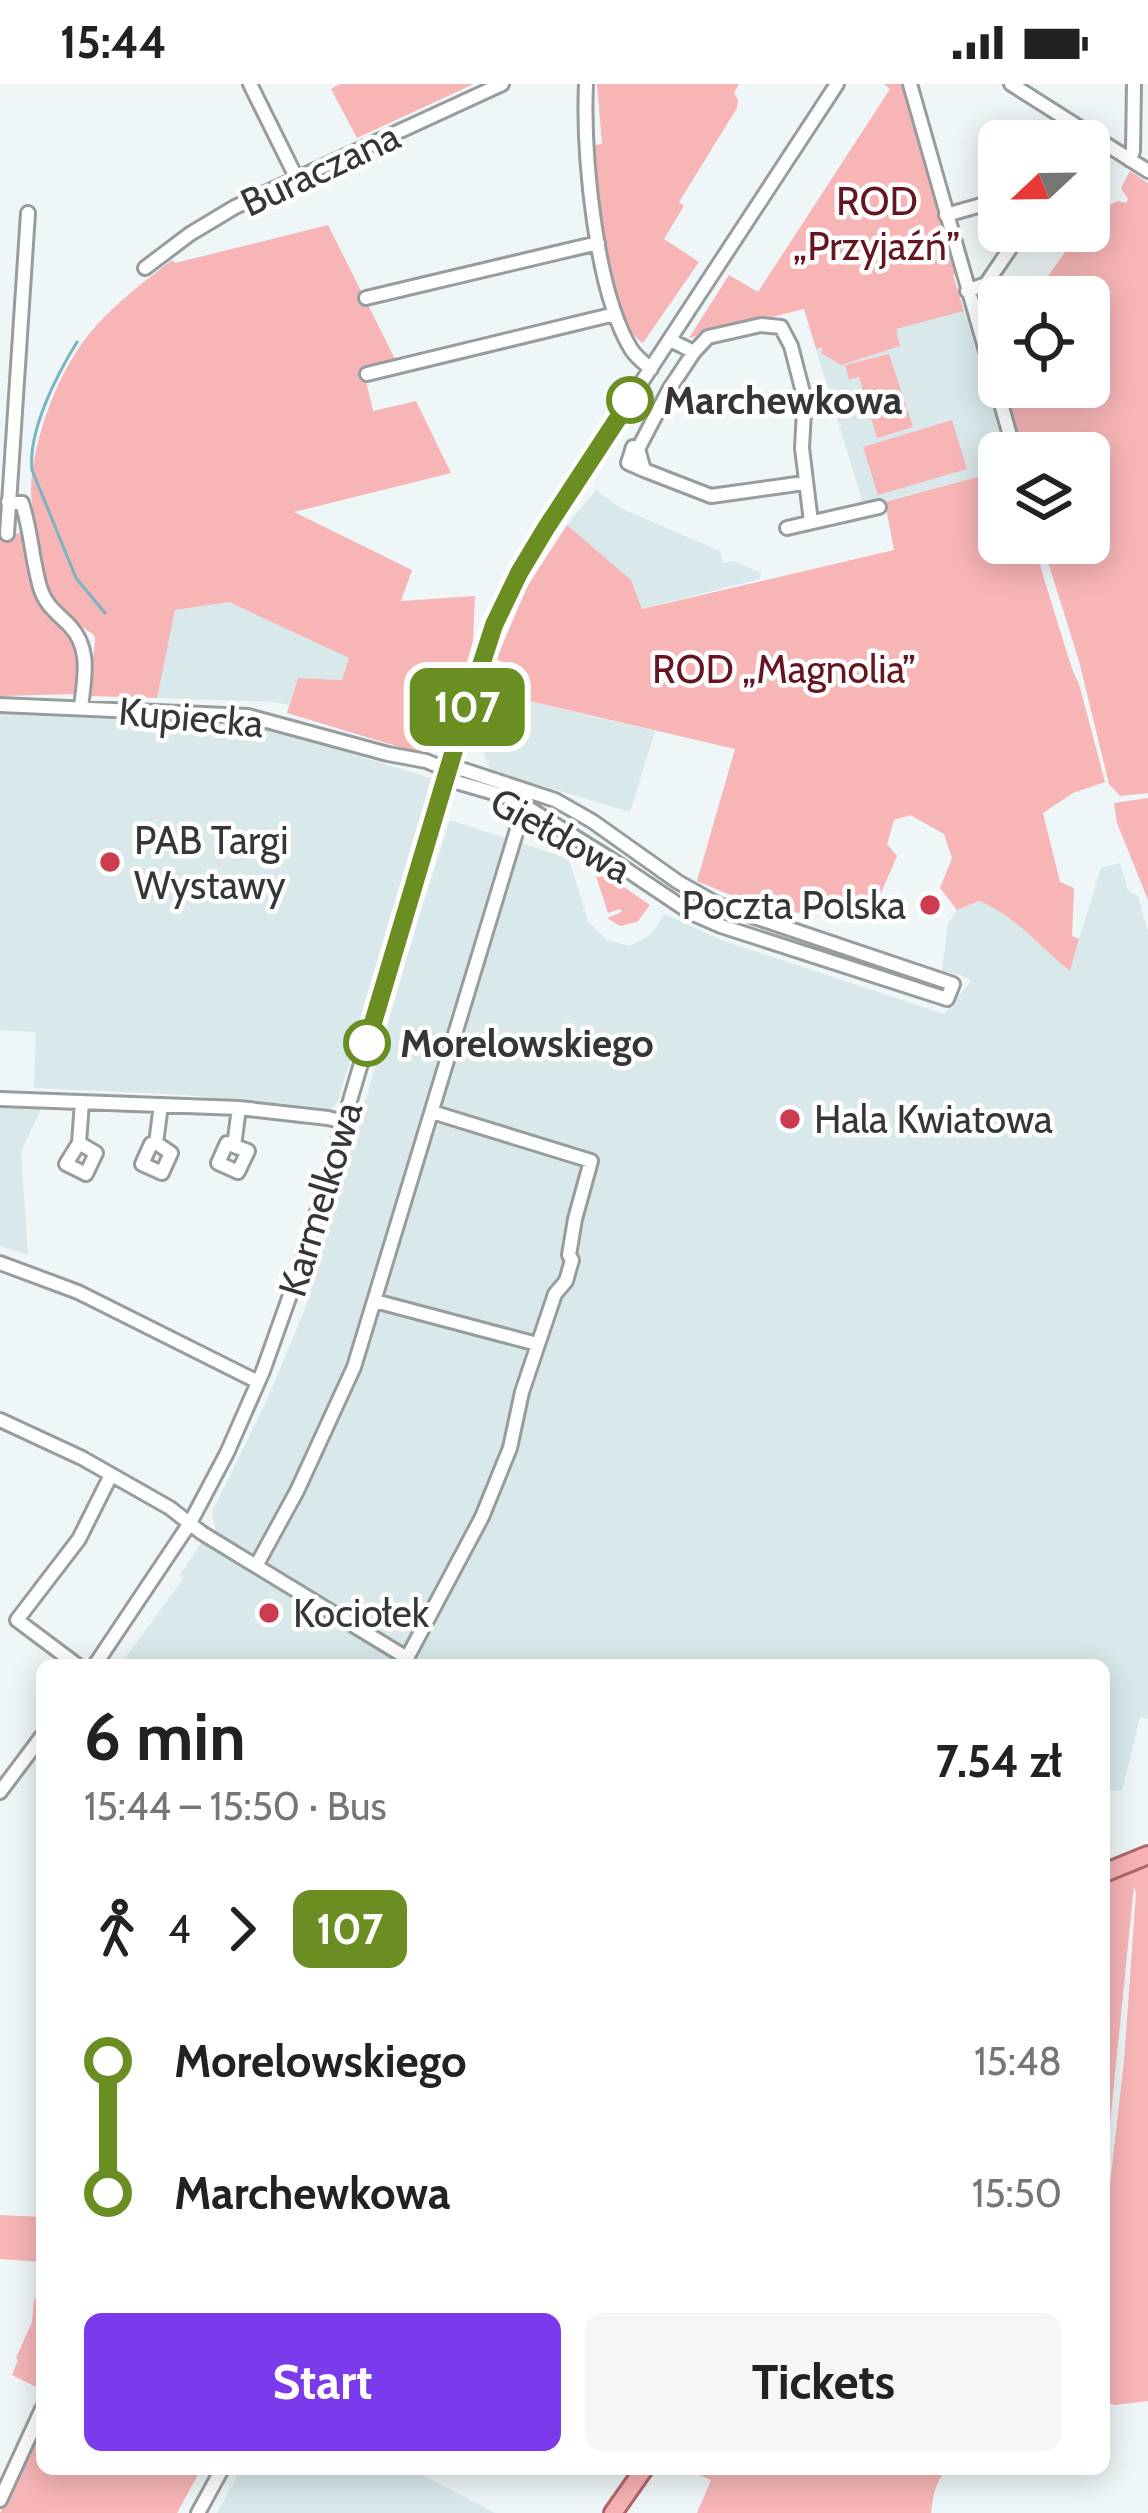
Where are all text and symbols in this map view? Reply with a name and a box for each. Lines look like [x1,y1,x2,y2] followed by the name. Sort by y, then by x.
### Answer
[60,15,167,69] text: 15:44
[233,111,407,227] street label: Buraczana
[978,120,1110,252] north arrow
[978,120,1110,564] map controls
[794,177,960,270] park label: ROD „Przyjaźń”
[978,276,1110,408] button: locate
[663,376,903,424] place label: Marchewkowa
[608,378,652,422] marker: Marchewkowa
[978,432,1110,564] button: layers
[652,645,916,693] park label: ROD „Magnolia”
[398,668,536,746] line badge: 107
[434,681,500,733] text: 107
[117,687,266,747] street label: Kupiecka
[482,777,640,893] street label: Giełdowa
[134,816,288,909] place label: PAB Targi Wystawy
[97,849,123,875] marker: PAB Targi Wystawy
[681,881,906,929] place label: Poczta Polska
[917,892,943,918] marker: Poczta Polska
[400,1019,654,1067] place label: Morelowskiego
[345,1021,389,1065] marker: Morelowskiego
[814,1095,1053,1143] place label: Hala Kwiatowa
[268,1096,372,1302] street label: Karmelkowa
[777,1106,803,1132] marker: Hala Kwiatowa
[293,1589,430,1637] place label: Kociołek
[256,1600,282,1626] marker: Kociołek
[84,1696,246,1777] text: 6 min
[936,1734,1062,1788] text: 7.54 zł
[84,1782,387,1830] text: 15:44 – 15:50 · Bus
[84,1896,150,1962] icon: walk
[209,1896,275,1962] icon: forward
[317,1903,383,1955] text: 107
[168,1905,191,1953] text: 4
[174,2034,467,2088] text: Morelowskiego
[974,2037,1062,2085] text: 15:48
[174,2166,450,2220] text: Marchewkowa
[972,2169,1062,2217] text: 15:50
[84,2313,561,2451] button: Start
[585,2313,1062,2451] button: Tickets

